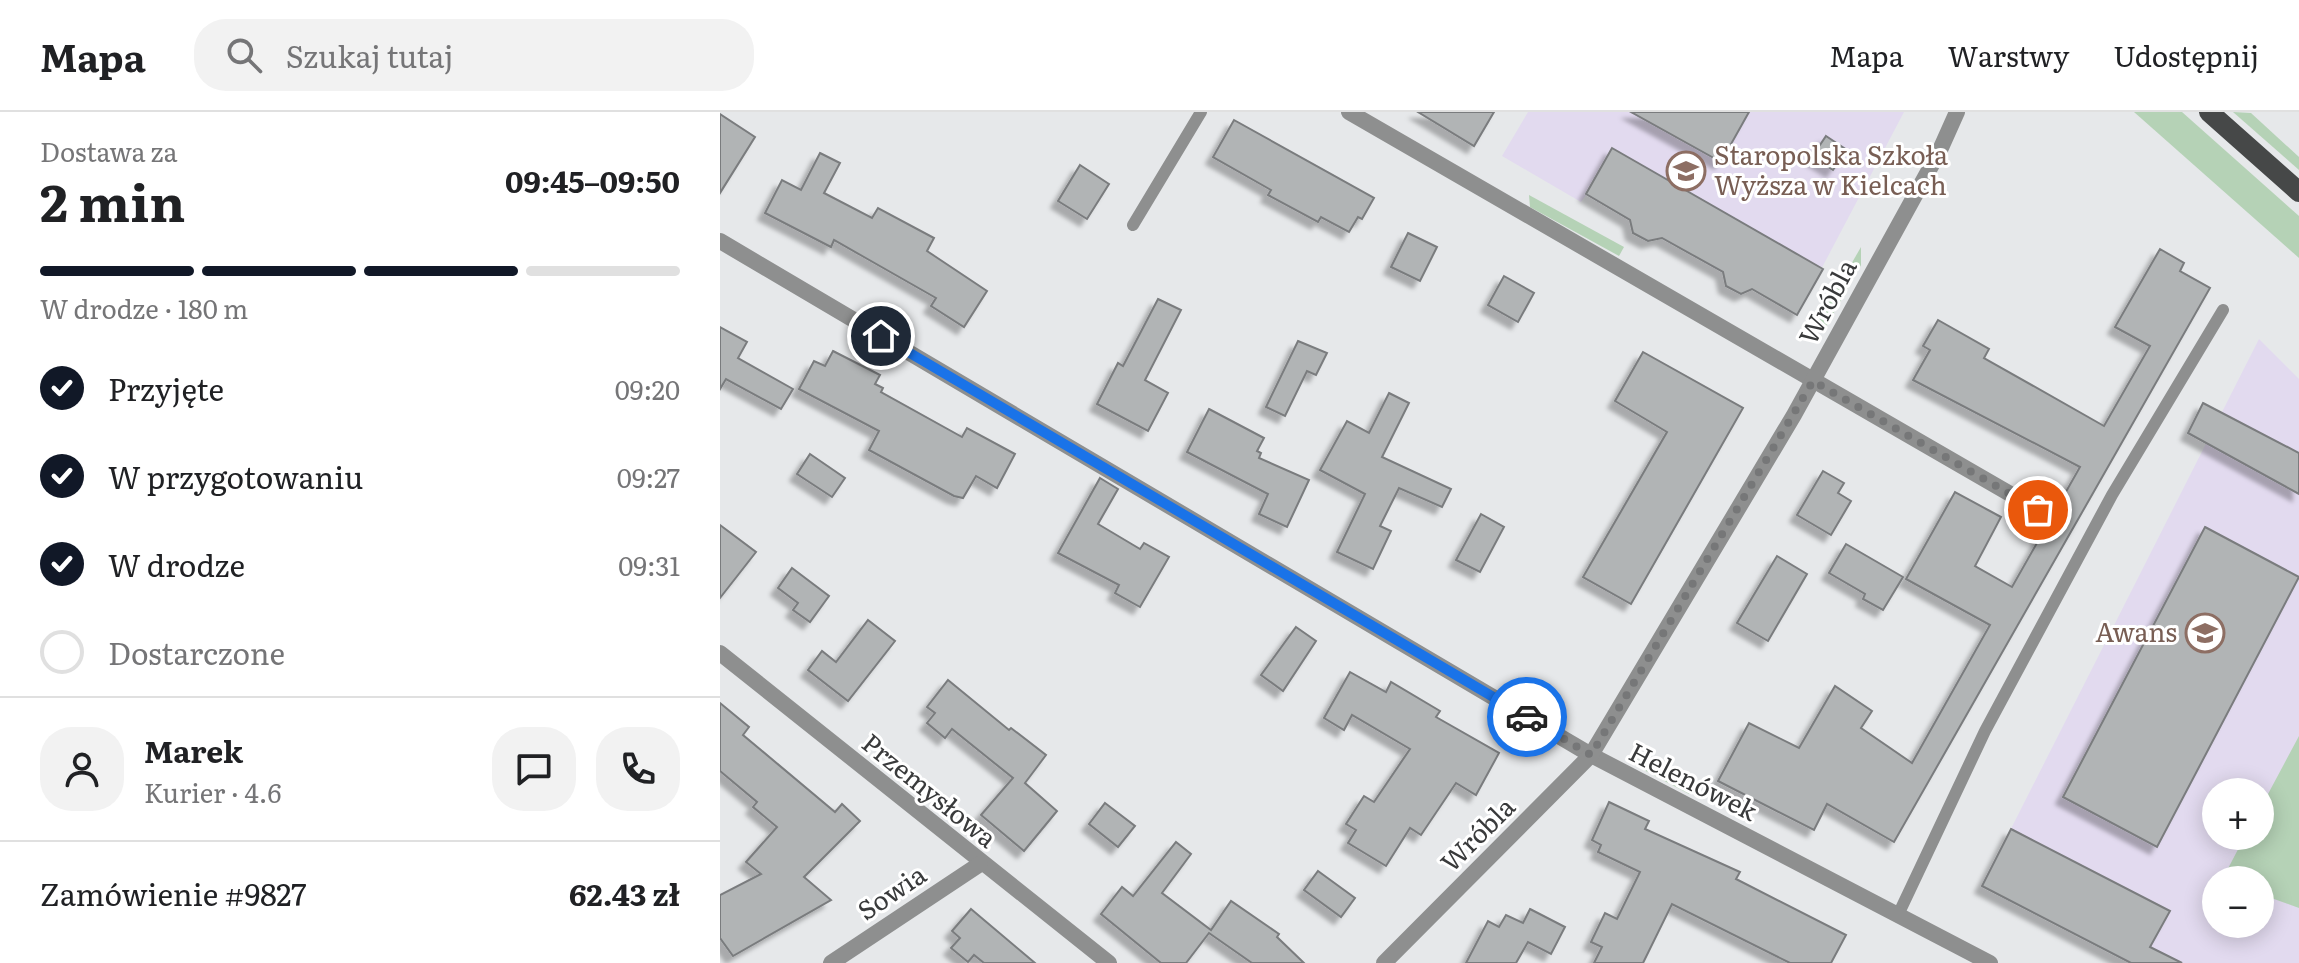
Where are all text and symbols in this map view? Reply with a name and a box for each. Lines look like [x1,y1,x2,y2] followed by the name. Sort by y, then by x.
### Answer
[194,19,754,91] search box
[40,27,146,84] text: Mapa
[222,33,266,77] icon: search
[286,33,453,77] text: Szukaj tutaj
[1829,34,1904,76] text: Mapa
[1948,34,2069,76] text: Warstwy
[2113,34,2259,76] text: Udostępnij
[40,131,178,170] text: Dostawa za
[1714,134,1948,203] place label: Staropolska Szkoła Wyższa w Kielcach
[1665,150,1707,192] school or university icon: Staropolska Szkoła Wyższa w Kielcach
[505,158,680,202] text: 09:45–09:50
[40,161,185,238] text: 2 min
[1787,251,1865,350] street label: Wróbla
[40,288,248,327] text: W drodze · 180 m
[847,302,915,370] pin
[859,314,903,358] icon: home
[40,366,84,410] icon: check
[108,366,224,410] text: Przyjęte
[615,369,680,408] text: 09:20
[40,454,84,498] icon: check
[108,454,363,498] text: W przygotowaniu
[617,457,680,496] text: 09:27
[2004,476,2072,544] pin
[2016,488,2060,532] icon: bag
[40,542,84,586] icon: check
[108,542,245,586] text: W drodze
[618,545,680,584] text: 09:31
[2095,611,2177,650] place label: Awans
[2184,612,2226,654] school or university icon: Awans
[108,630,285,674] text: Dostarczone
[1487,677,1567,757] courier
[1505,695,1549,739] icon: car
[855,723,1006,856] street label: Przemysłowa
[40,727,124,811] button: person
[492,727,576,811] button: chat
[596,727,680,811] button: phone
[144,728,243,772] text: Marek
[1623,731,1766,829] street label: Helenówek
[144,772,281,811] text: Kurier · 4.6
[2202,778,2274,938] map controls
[2202,778,2274,850] button: +
[1430,787,1522,879] street label: Wróbla
[848,854,933,928] street label: Sowia
[2202,866,2274,938] button: −
[40,871,306,915] text: Zamówienie #9827
[569,871,680,915] text: 62.43 zł

